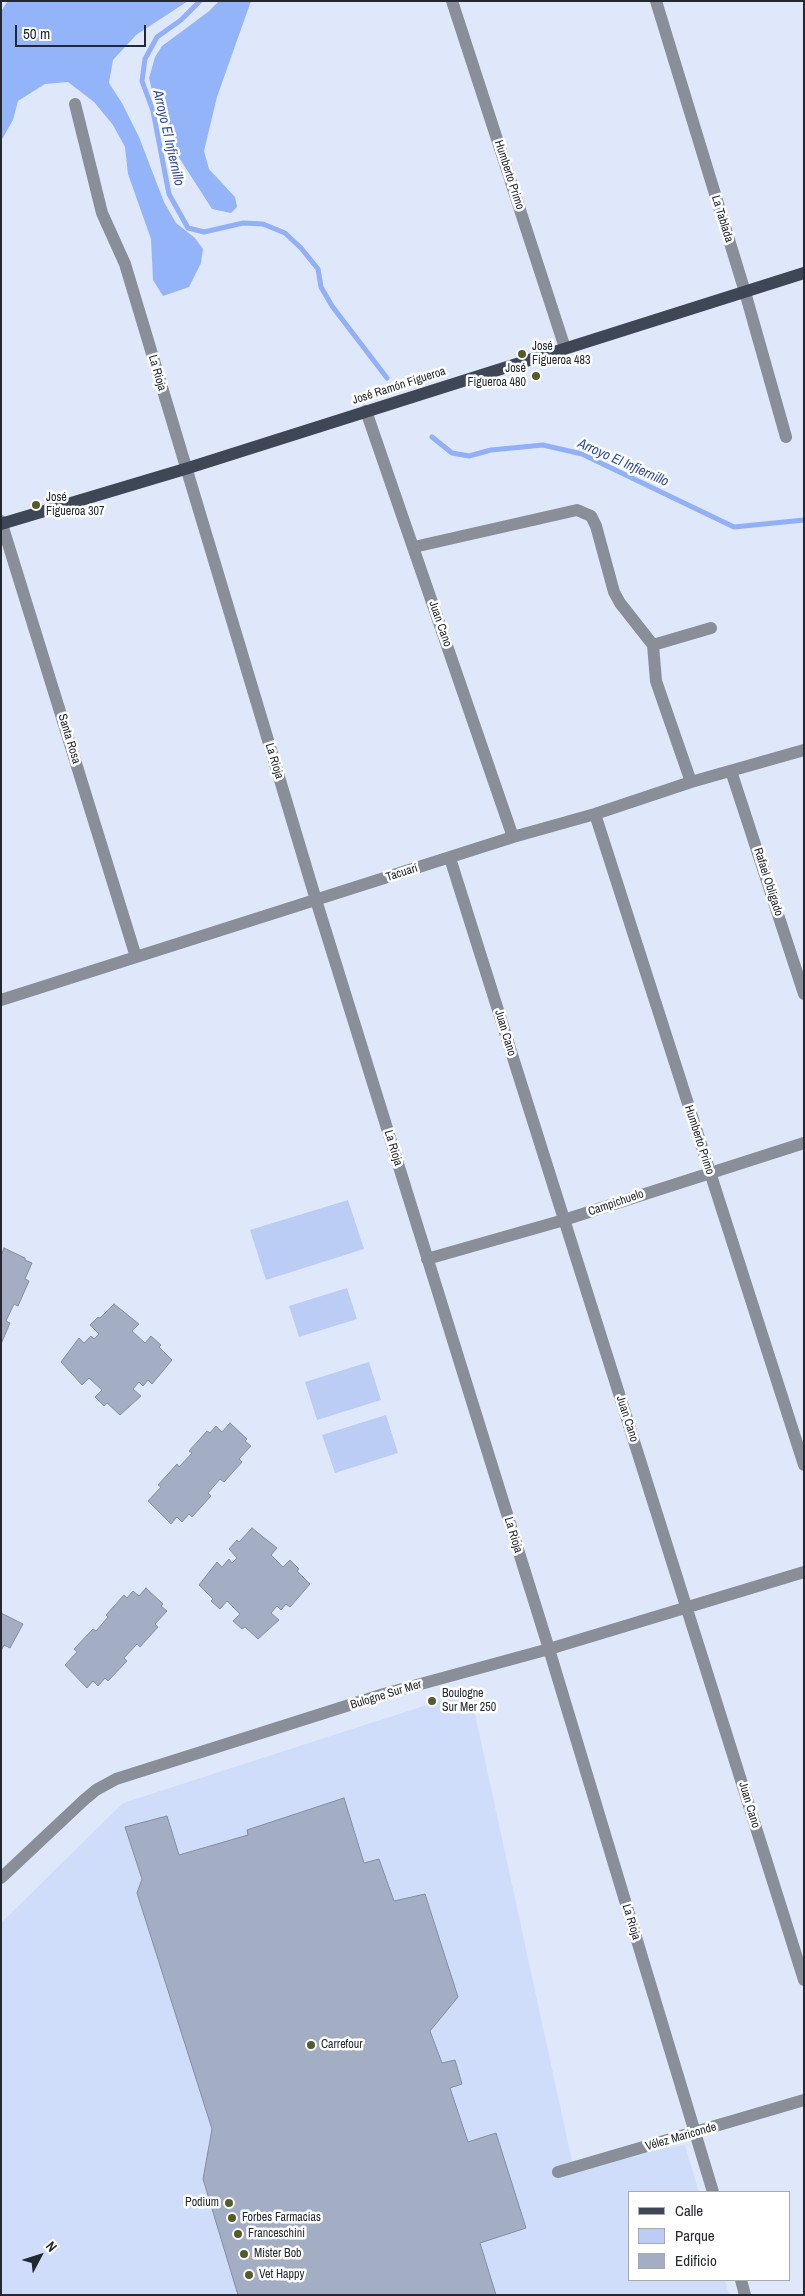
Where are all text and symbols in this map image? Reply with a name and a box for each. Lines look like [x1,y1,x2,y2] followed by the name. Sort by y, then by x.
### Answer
[18,15,149,47] scale bar
[23,23,50,44] text: 50 m
[149,89,187,187] water label: Arroyo El Infiernillo
[491,138,527,212] street label: Humberto Primo
[708,194,736,244] street label: La Tablada
[532,340,591,368] place label: José Figueroa 483
[516,348,528,360] marker: José Figueroa 483
[145,353,169,393] street label: La Rioja
[467,362,526,390] place label: José Figueroa 480
[350,364,448,408] street label: José Ramón Figueroa
[530,370,542,382] marker: José Figueroa 480
[575,435,671,491] water label: Arroyo El Infiernillo
[46,491,105,519] place label: José Figueroa 307
[30,499,42,511] marker: José Figueroa 307
[425,599,455,649] street label: Juan Cano
[55,712,83,766] street label: Santa Rosa
[262,741,286,781] street label: La Rioja
[750,846,786,918] street label: Rafael Obligado
[384,861,420,885] street label: Tacuarí
[491,1008,519,1058] street label: Juan Cano
[681,1103,717,1177] street label: Humberto Primo
[381,1128,405,1168] street label: La Rioja
[586,1187,646,1219] street label: Campichuelo
[613,1394,641,1444] street label: Juan Cano
[501,1515,525,1555] street label: La Rioja
[349,1677,423,1713] street label: Bulogne Sur Mer
[442,1687,496,1715] place label: Boulogne Sur Mer 250
[426,1695,438,1707] marker: Boulogne Sur Mer 250
[735,1780,763,1830] street label: Juan Cano
[619,1902,643,1942] street label: La Rioja
[321,2038,363,2052] place label: Carrefour
[305,2039,317,2051] marker: Carrefour
[644,2120,718,2154] street label: Vélez Mariconde
[628,2191,790,2281] legend
[185,2196,219,2210] place label: Podium
[223,2197,235,2209] marker: Podium
[675,2200,703,2221] text: Calle
[242,2211,321,2225] place label: Forbes Farmacias
[226,2212,238,2224] marker: Forbes Farmacias
[675,2225,715,2246] text: Parque
[248,2227,305,2241] place label: Franceschini
[232,2228,244,2240] marker: Franceschini
[15,2231,65,2281] north arrow
[42,2237,61,2255] text: N
[254,2247,302,2261] place label: Mister Bob
[238,2248,250,2260] marker: Mister Bob
[675,2250,717,2271] text: Edificio
[259,2268,304,2282] place label: Vet Happy
[243,2269,255,2281] marker: Vet Happy

